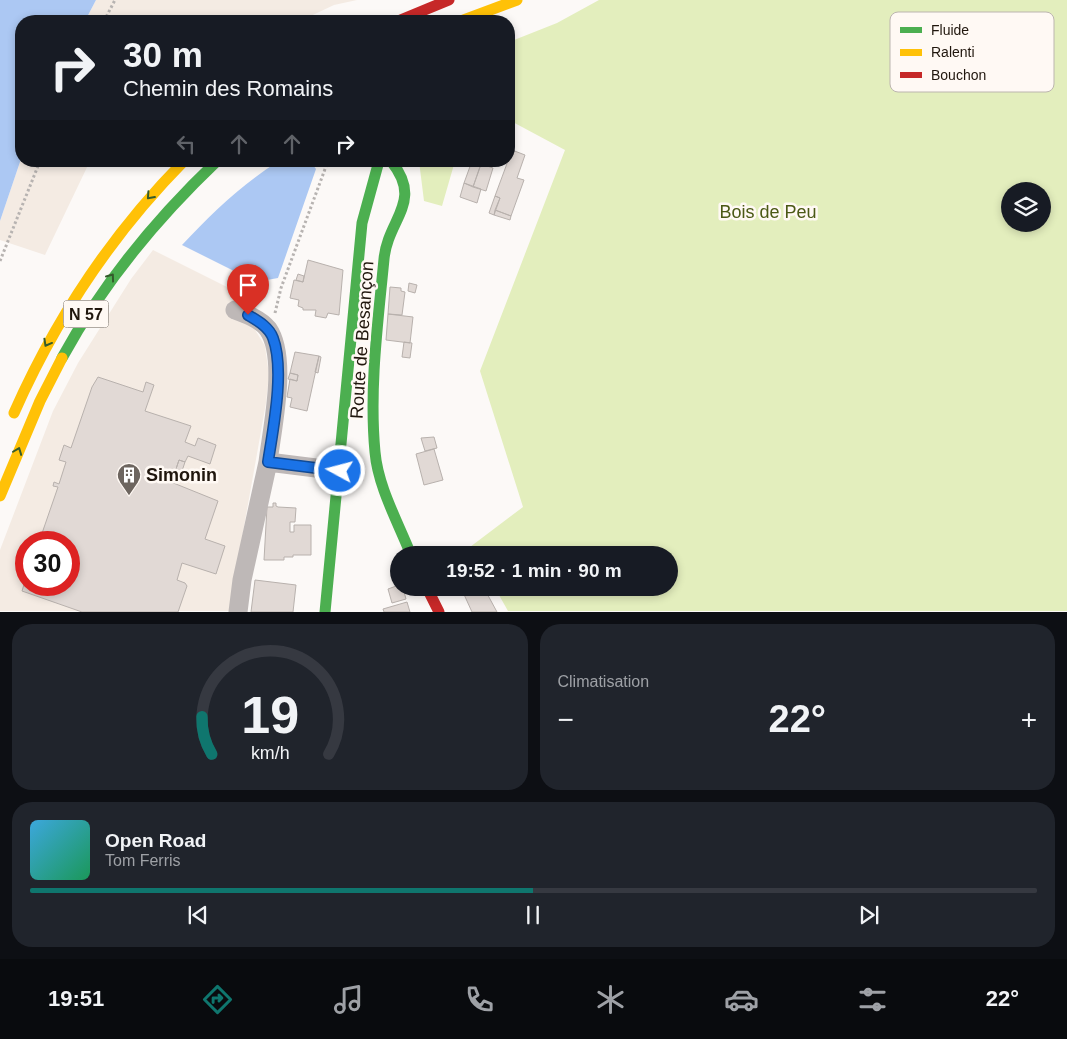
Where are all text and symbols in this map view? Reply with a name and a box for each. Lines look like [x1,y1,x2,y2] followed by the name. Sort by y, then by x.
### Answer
[890,12,1054,92] legend
[931,22,969,38] text: Fluide
[40,35,105,100] icon: right
[123,35,203,74] text: 30 m
[931,44,975,60] text: Ralenti
[931,67,986,83] text: Bouchon
[123,76,333,101] text: Chemin des Romains
[172,130,200,158] icon: left
[225,130,253,158] icon: ahead
[278,130,306,158] icon: ahead
[331,130,359,158] icon: right
[1001,182,1051,232] map controls
[1001,182,1051,232] button: layers
[147,190,156,199] one-way arrow
[719,202,817,222] park label: Bois de Peu
[347,260,377,420] street label: Route de Besançon
[227,264,269,315] pin
[234,271,262,299] icon: arrive
[105,273,114,283] one-way arrow
[64,300,108,328] road number: N 57
[43,337,53,346] one-way arrow
[313,444,365,496] position arrow
[11,447,22,456] one-way arrow
[116,462,142,496] building icon: Simonin
[146,465,217,485] place label: Simonin
[15,531,80,596] speed limit sign: 30
[446,560,622,581] text: 19:52 · 1 min · 90 m
[558,673,649,690] text: Climatisation
[241,686,299,744] text: 19
[769,698,826,740] text: 22°
[558,704,574,735] text: −
[1021,704,1037,735] text: +
[250,743,289,763] text: km/h
[105,830,206,851] text: Open Road
[105,852,181,869] text: Tom Ferris
[184,901,212,929] icon: previous
[519,901,547,929] icon: pause
[855,901,883,929] icon: next
[200,982,235,1017] icon: directions
[331,982,366,1017] icon: music
[462,982,497,1017] icon: phone
[593,982,628,1017] icon: climate
[724,982,759,1017] icon: car
[855,982,890,1017] icon: filters
[48,986,104,1011] text: 19:51
[986,986,1019,1011] text: 22°

